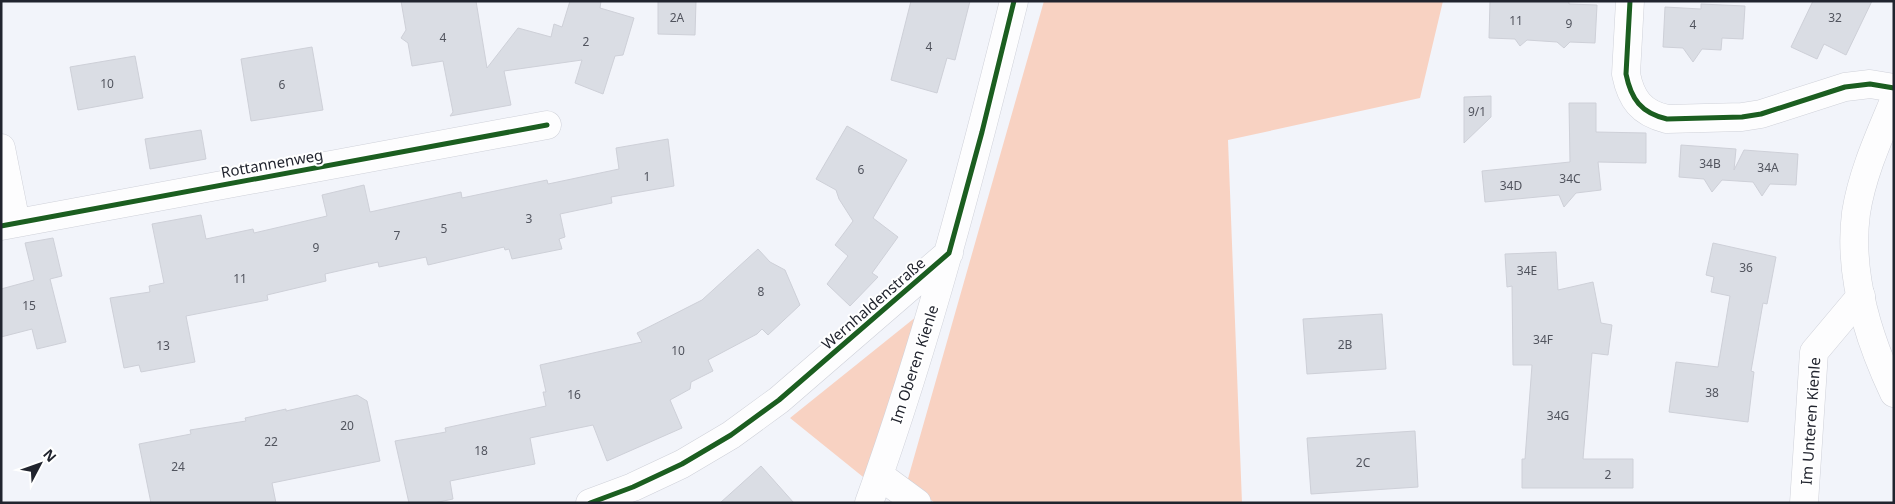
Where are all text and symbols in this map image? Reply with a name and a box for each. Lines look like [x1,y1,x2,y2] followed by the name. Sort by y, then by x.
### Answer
[670,9,685,26] house number: 2A
[1828,9,1842,26] house number: 32
[1509,12,1523,29] house number: 11
[1566,15,1573,32] house number: 9
[1690,16,1697,33] house number: 4
[440,29,447,46] house number: 4
[583,33,590,50] house number: 2
[926,38,933,55] house number: 4
[100,75,114,92] house number: 10
[279,76,286,93] house number: 6
[1468,103,1486,120] house number: 9/1
[219,144,325,182] street label: Rottannenweg
[1699,155,1721,172] house number: 34B
[1757,159,1779,176] house number: 34A
[858,161,865,178] house number: 6
[644,168,650,185] house number: 1
[1559,170,1581,187] house number: 34C
[1500,177,1522,194] house number: 34D
[526,210,533,227] house number: 3
[441,220,448,237] house number: 5
[394,227,401,244] house number: 7
[313,239,320,256] house number: 9
[817,253,929,353] street label: Wernhaldenstraße
[1739,259,1753,276] house number: 36
[1517,262,1537,279] house number: 34E
[233,270,247,287] house number: 11
[758,283,765,300] house number: 8
[22,297,36,314] house number: 15
[885,302,943,426] street label: Im Oberen Kienle
[1533,331,1553,348] house number: 34F
[1338,336,1353,353] house number: 2B
[156,337,170,354] house number: 13
[671,342,685,359] house number: 10
[1796,357,1824,485] street label: Im Unteren Kienle
[1705,384,1719,401] house number: 38
[567,386,581,403] house number: 16
[1547,407,1569,424] house number: 34G
[340,417,354,434] house number: 20
[264,433,278,450] house number: 22
[15,439,65,489] north arrow
[474,442,488,459] house number: 18
[39,445,61,466] text: N
[1356,454,1371,471] house number: 2C
[171,458,185,475] house number: 24
[1605,466,1612,483] house number: 2

